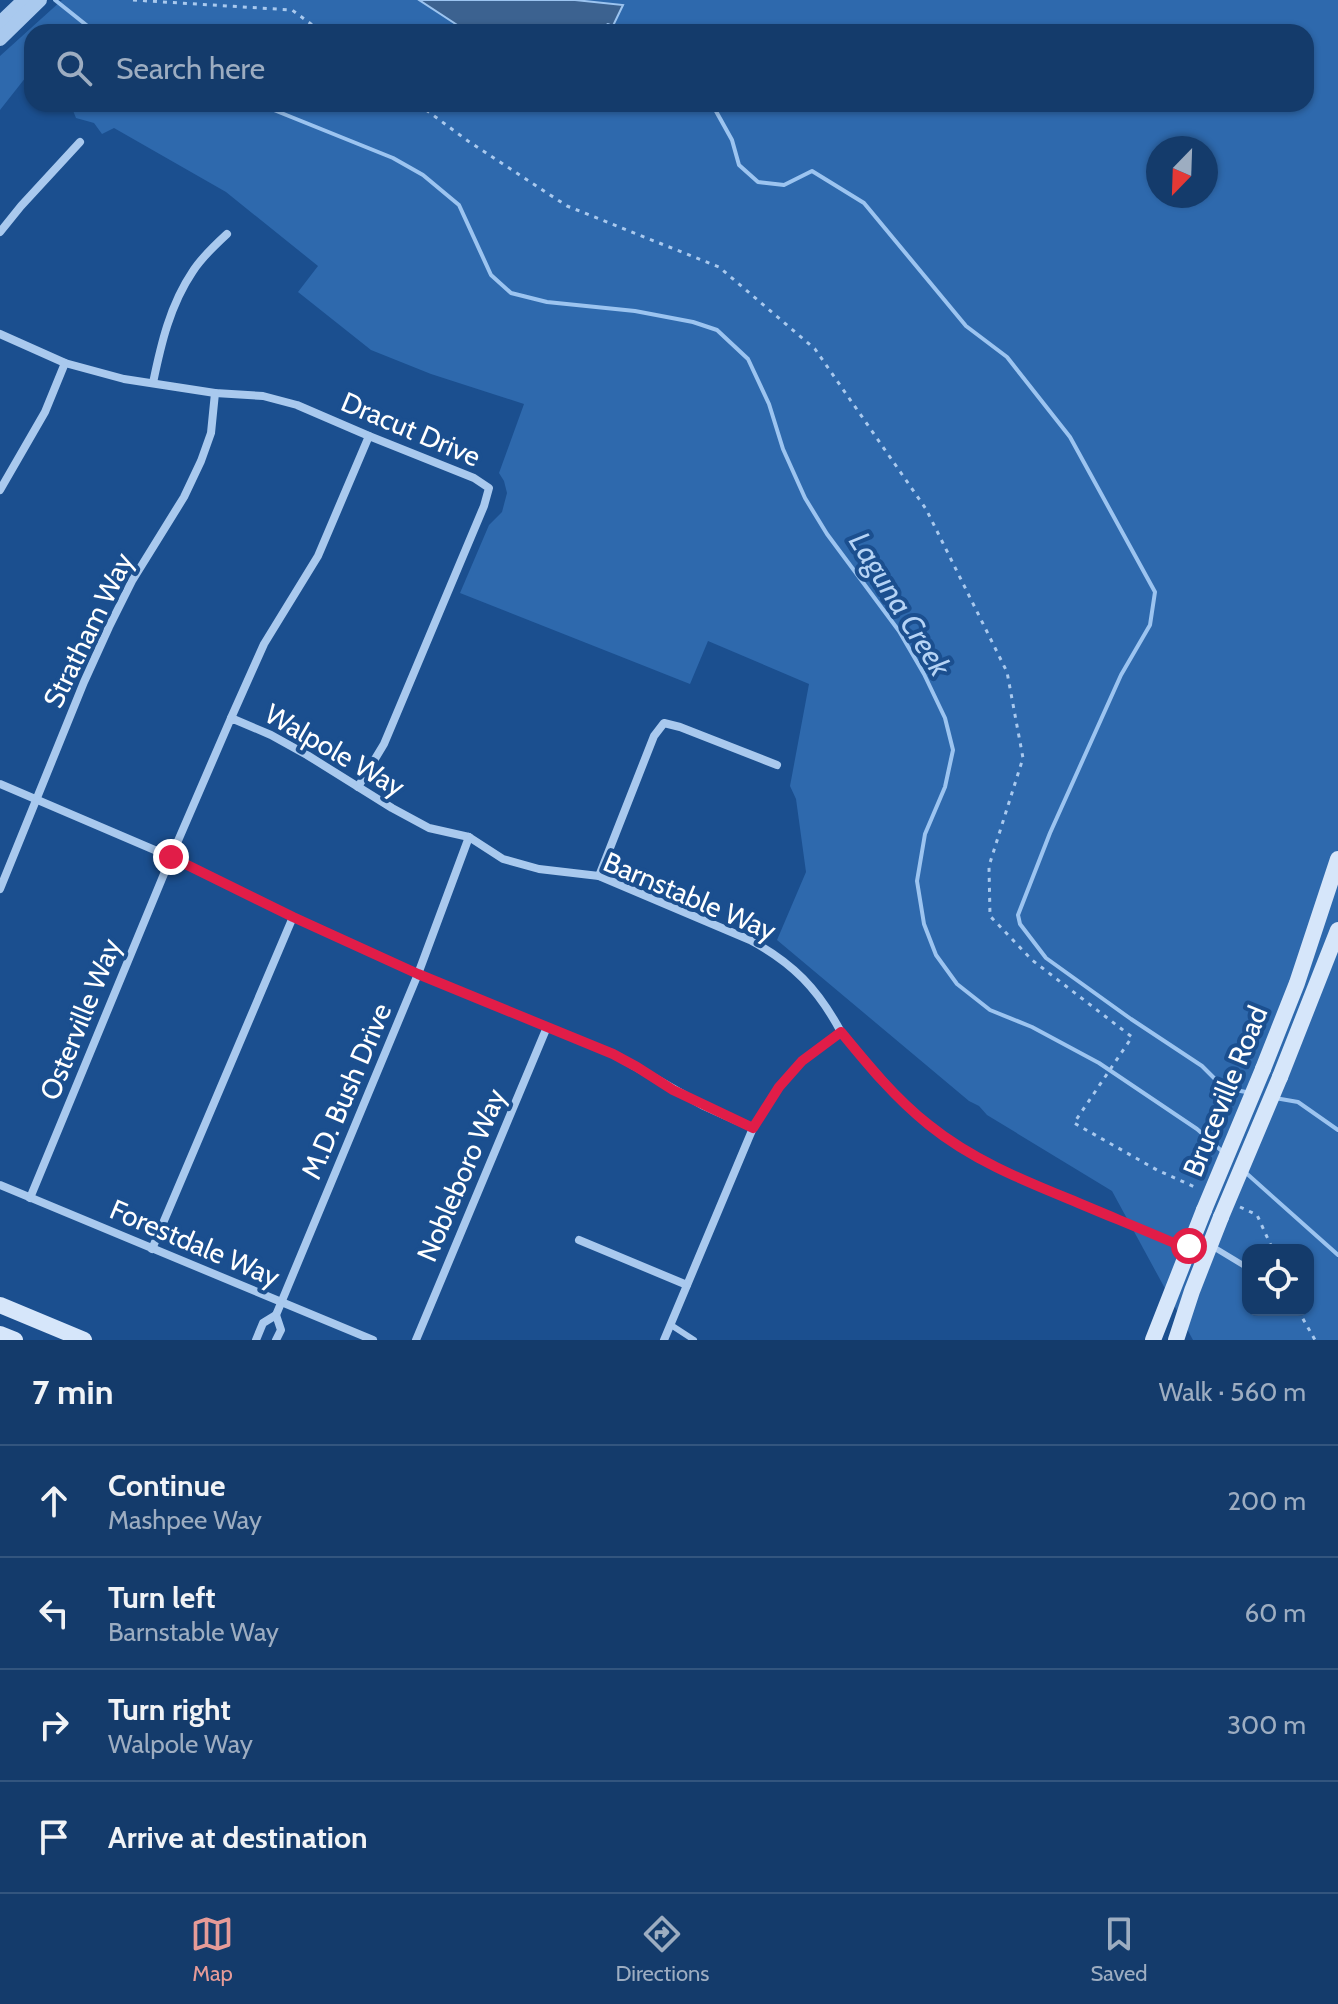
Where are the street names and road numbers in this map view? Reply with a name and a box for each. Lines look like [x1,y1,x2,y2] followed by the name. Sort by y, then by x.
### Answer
[336,384,486,474] street label: Dracut Drive
[36,547,140,713] street label: Stratham Way
[259,696,411,804] street label: Walpole Way
[599,844,781,948] street label: Barnstable Way
[32,933,128,1105] street label: Osterville Way
[294,998,398,1184] street label: M.D. Bush Drive
[1175,1001,1275,1181] street label: Bruceville Road
[409,1083,513,1267] street label: Nobleboro Way
[105,1192,285,1294] street label: Forestdale Way

